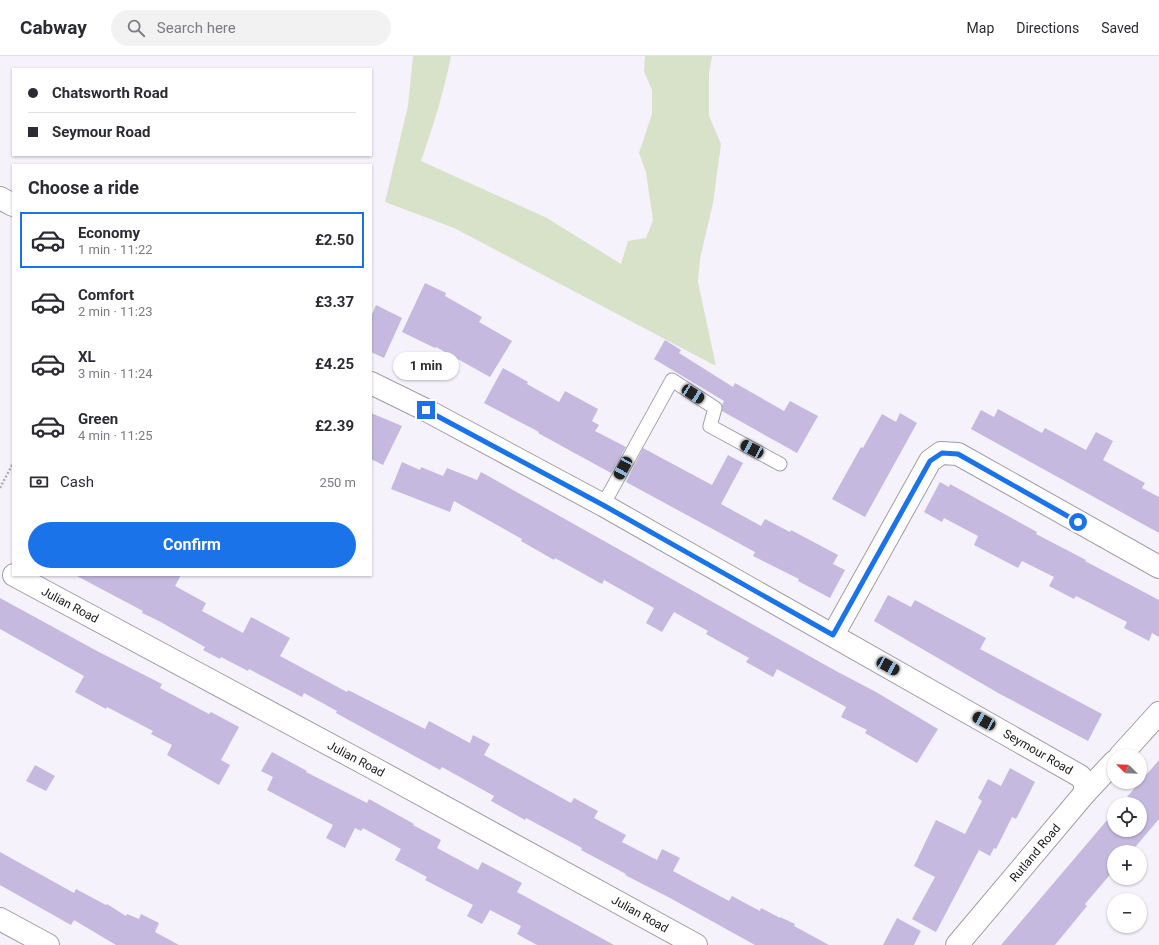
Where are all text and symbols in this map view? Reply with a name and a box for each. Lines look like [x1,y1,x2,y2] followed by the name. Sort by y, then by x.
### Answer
[111,10,391,46] search box
[20,16,87,39] text: Cabway
[125,17,147,39] icon: search
[157,19,236,37] text: Search here
[967,20,994,36] text: Map
[1016,20,1079,36] text: Directions
[1101,20,1139,36] text: Saved
[52,84,168,102] text: Chatsworth Road
[52,123,150,141] text: Seymour Road
[28,177,139,198] text: Choose a ride
[30,222,66,258] icon: car
[78,224,140,242] text: Economy
[315,231,354,249] text: £2.50
[78,242,153,257] text: 1 min · 11:22
[30,284,66,320] icon: car
[78,286,134,304] text: Comfort
[315,293,354,311] text: £3.37
[78,304,153,319] text: 2 min · 11:23
[30,346,66,382] icon: car
[78,348,96,366] text: XL
[393,352,459,380] callout: 1 min
[315,355,354,373] text: £4.25
[410,358,442,373] text: 1 min
[78,366,153,381] text: 3 min · 11:24
[680,382,706,406] car
[417,401,435,419] route end
[30,408,66,444] icon: car
[78,410,118,428] text: Green
[315,417,354,435] text: £2.39
[78,428,153,443] text: 4 min · 11:25
[739,438,765,460] car
[612,455,634,481] car
[28,471,50,493] icon: cash
[60,473,94,491] text: Cash
[319,475,356,490] text: 250 m
[1069,513,1087,531] route start
[28,522,356,568] button: Confirm
[39,584,101,626] street label: Julian Road
[875,655,901,677] car
[971,710,997,732] car
[1001,727,1075,777] street label: Seymour Road
[325,738,387,780] street label: Julian Road
[1107,749,1147,789] north arrow
[1107,749,1147,933] map controls
[1107,797,1147,837] button: locate
[1007,821,1063,885] street label: Rutland Road
[1107,845,1147,885] button: +
[609,893,671,935] street label: Julian Road
[1107,893,1147,933] button: −

